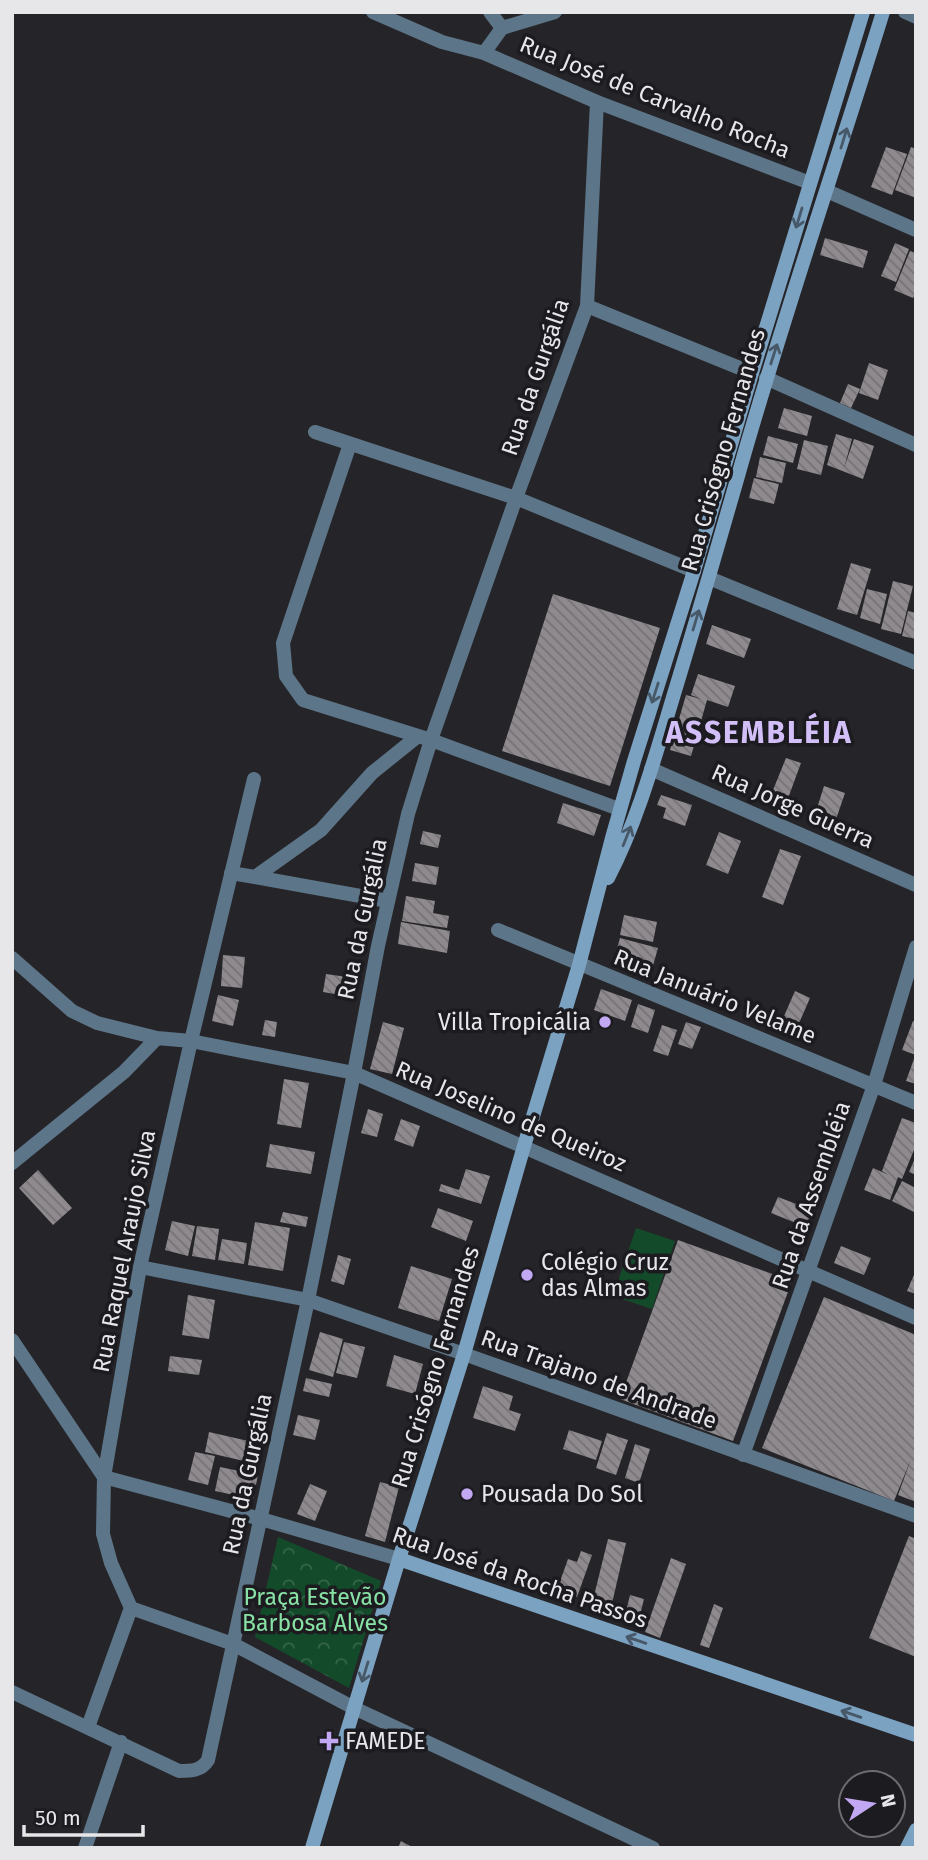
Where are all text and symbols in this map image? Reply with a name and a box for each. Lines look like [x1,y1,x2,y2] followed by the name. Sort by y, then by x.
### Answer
[516,30,794,164] street label: Rua José de Carvalho Rocha
[838,127,851,149] one-way arrow
[792,207,805,229] one-way arrow
[495,295,575,459] street label: Rua da Gurgália
[675,325,771,575] street label: Rua Crisógno Fernandes
[768,343,781,365] one-way arrow
[691,609,704,631] one-way arrow
[648,682,660,704] one-way arrow
[664,712,853,751] district label: ASSEMBLÉIA
[707,758,879,854] street label: Rua Jorge Guerra
[622,826,635,848] one-way arrow
[331,836,393,1002] street label: Rua da Gurgália
[610,943,820,1049] street label: Rua Januário Velame
[438,1008,591,1036] place label: Villa Tropicália
[597,1014,613,1030] marker: Villa Tropicália
[391,1055,631,1177] street label: Rua Joselino de Queiroz
[766,1097,856,1293] street label: Rua da Assembléia
[87,1127,161,1375] street label: Rua Raquel Araujo Silva
[385,1243,485,1491] street label: Rua Crisógno Fernandes
[541,1248,669,1302] place label: Colégio Cruz das Almas
[519,1267,535,1283] marker: Colégio Cruz das Almas
[477,1323,721,1435] street label: Rua Trajano de Andrade
[216,1391,278,1557] street label: Rua da Gurgália
[481,1480,643,1508] place label: Pousada Do Sol
[459,1486,475,1502] marker: Pousada Do Sol
[389,1520,651,1634] street label: Rua José da Rocha Passos
[242,1583,388,1637] park label: Praça Estevão Barbosa Alves
[625,1633,647,1645] one-way arrow
[358,1660,371,1682] one-way arrow
[841,1706,863,1719] one-way arrow
[345,1727,426,1755] place label: FAMEDE
[319,1731,339,1751] marker: FAMEDE
[837,1769,907,1839] north arrow
[876,1792,901,1809] text: N
[24,1794,144,1838] scale bar
[35,1805,81,1831] text: 50 m

